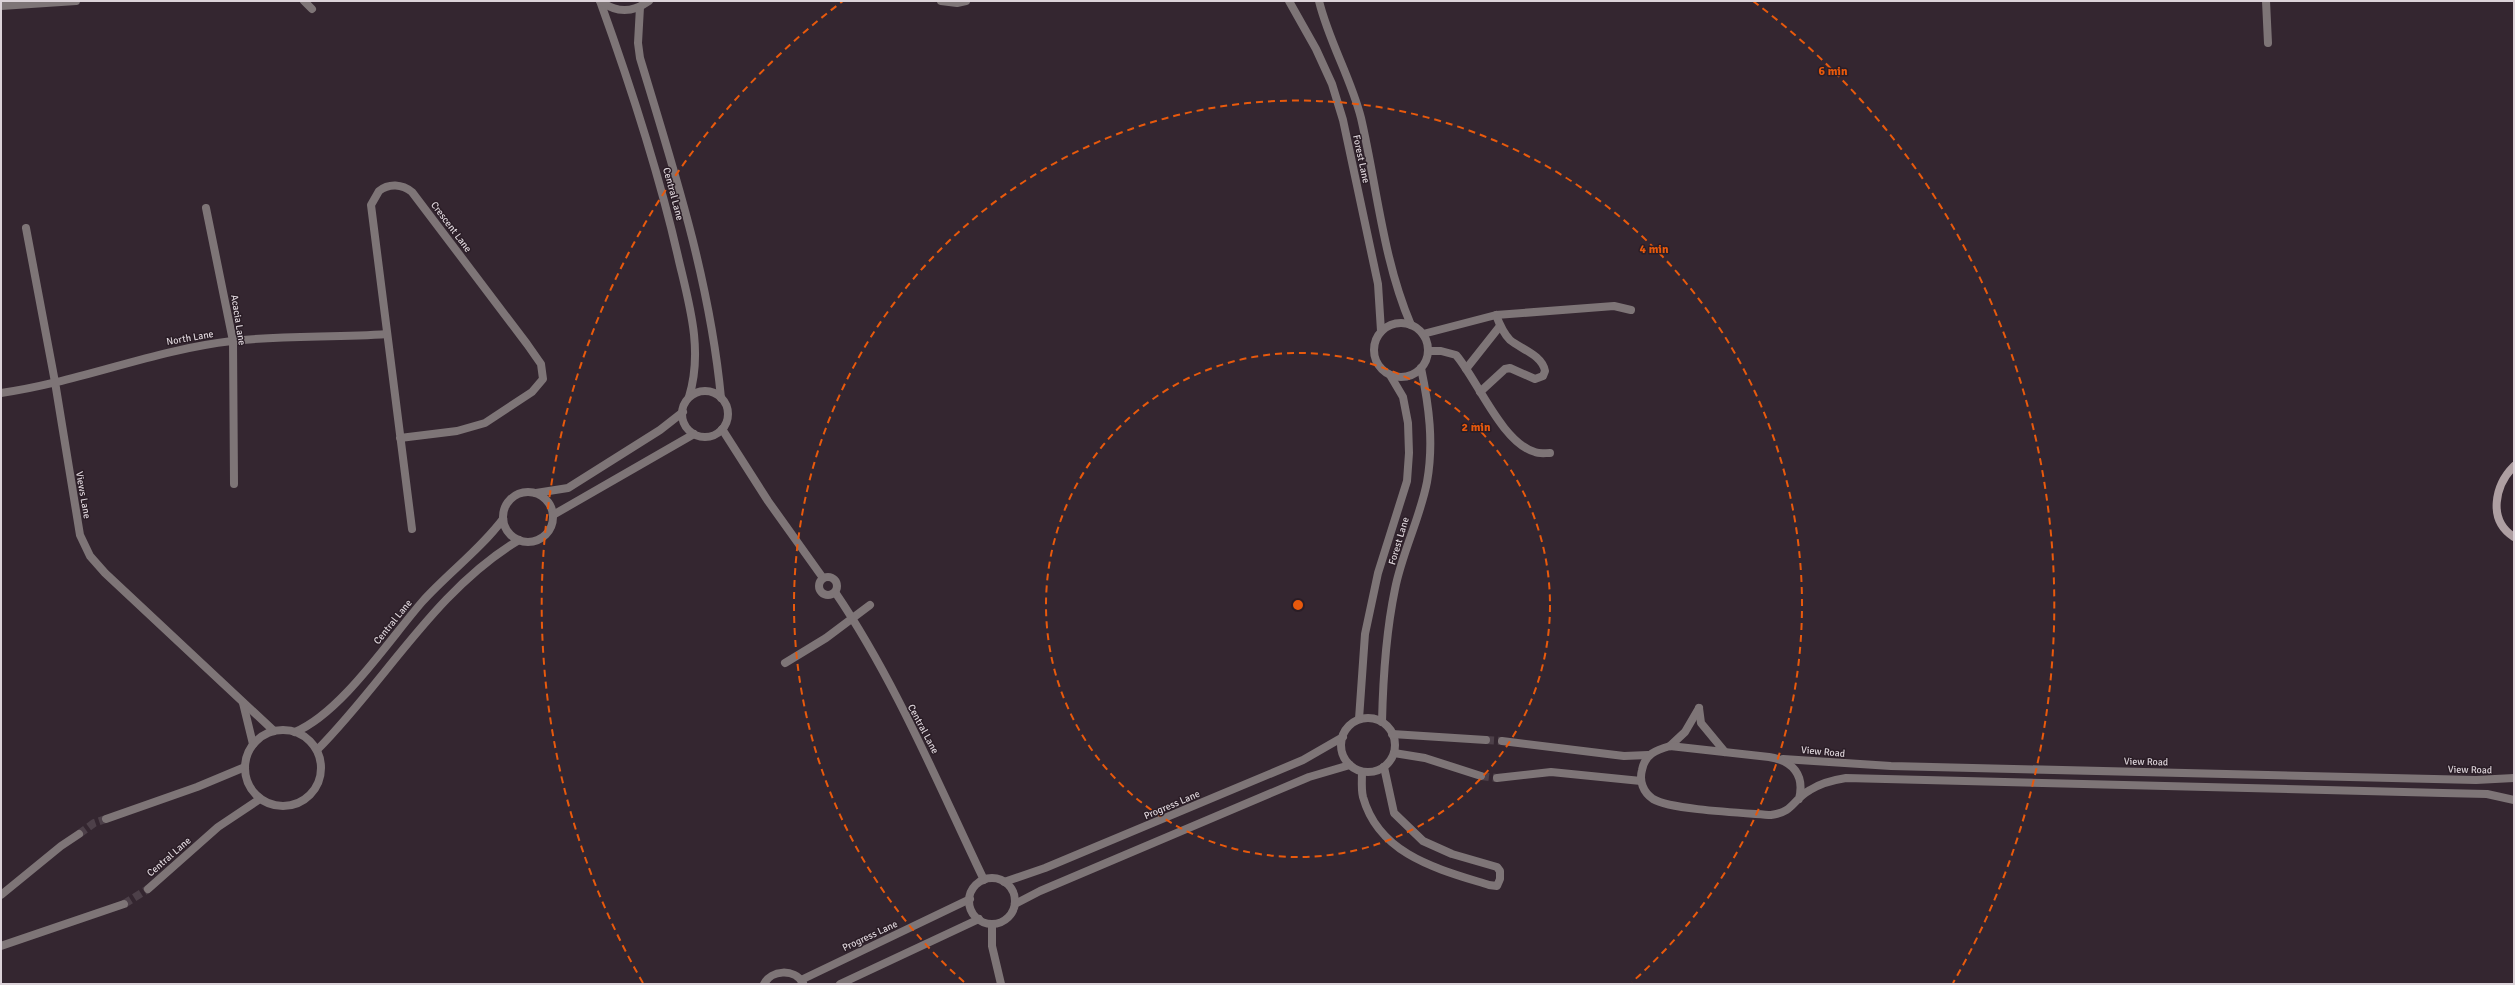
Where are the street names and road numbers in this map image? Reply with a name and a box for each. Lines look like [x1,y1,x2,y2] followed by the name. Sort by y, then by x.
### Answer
[1350,134,1372,184] street label: Forest Lane
[660,166,686,222] street label: Central Lane
[428,199,474,255] street label: Crescent Lane
[228,294,248,346] street label: Acacia Lane
[165,328,215,348] street label: North Lane
[73,470,93,520] street label: Views Lane
[1386,516,1412,566] street label: Forest Lane
[371,597,415,647] street label: Central Lane
[905,702,941,756] street label: Central Lane
[1800,744,1846,760] street label: View Road
[2124,756,2168,768] street label: View Road
[2448,764,2492,776] street label: View Road
[1142,788,1202,822] street label: Progress Lane
[145,835,193,879] street label: Central Lane
[840,918,900,954] street label: Progress Lane

